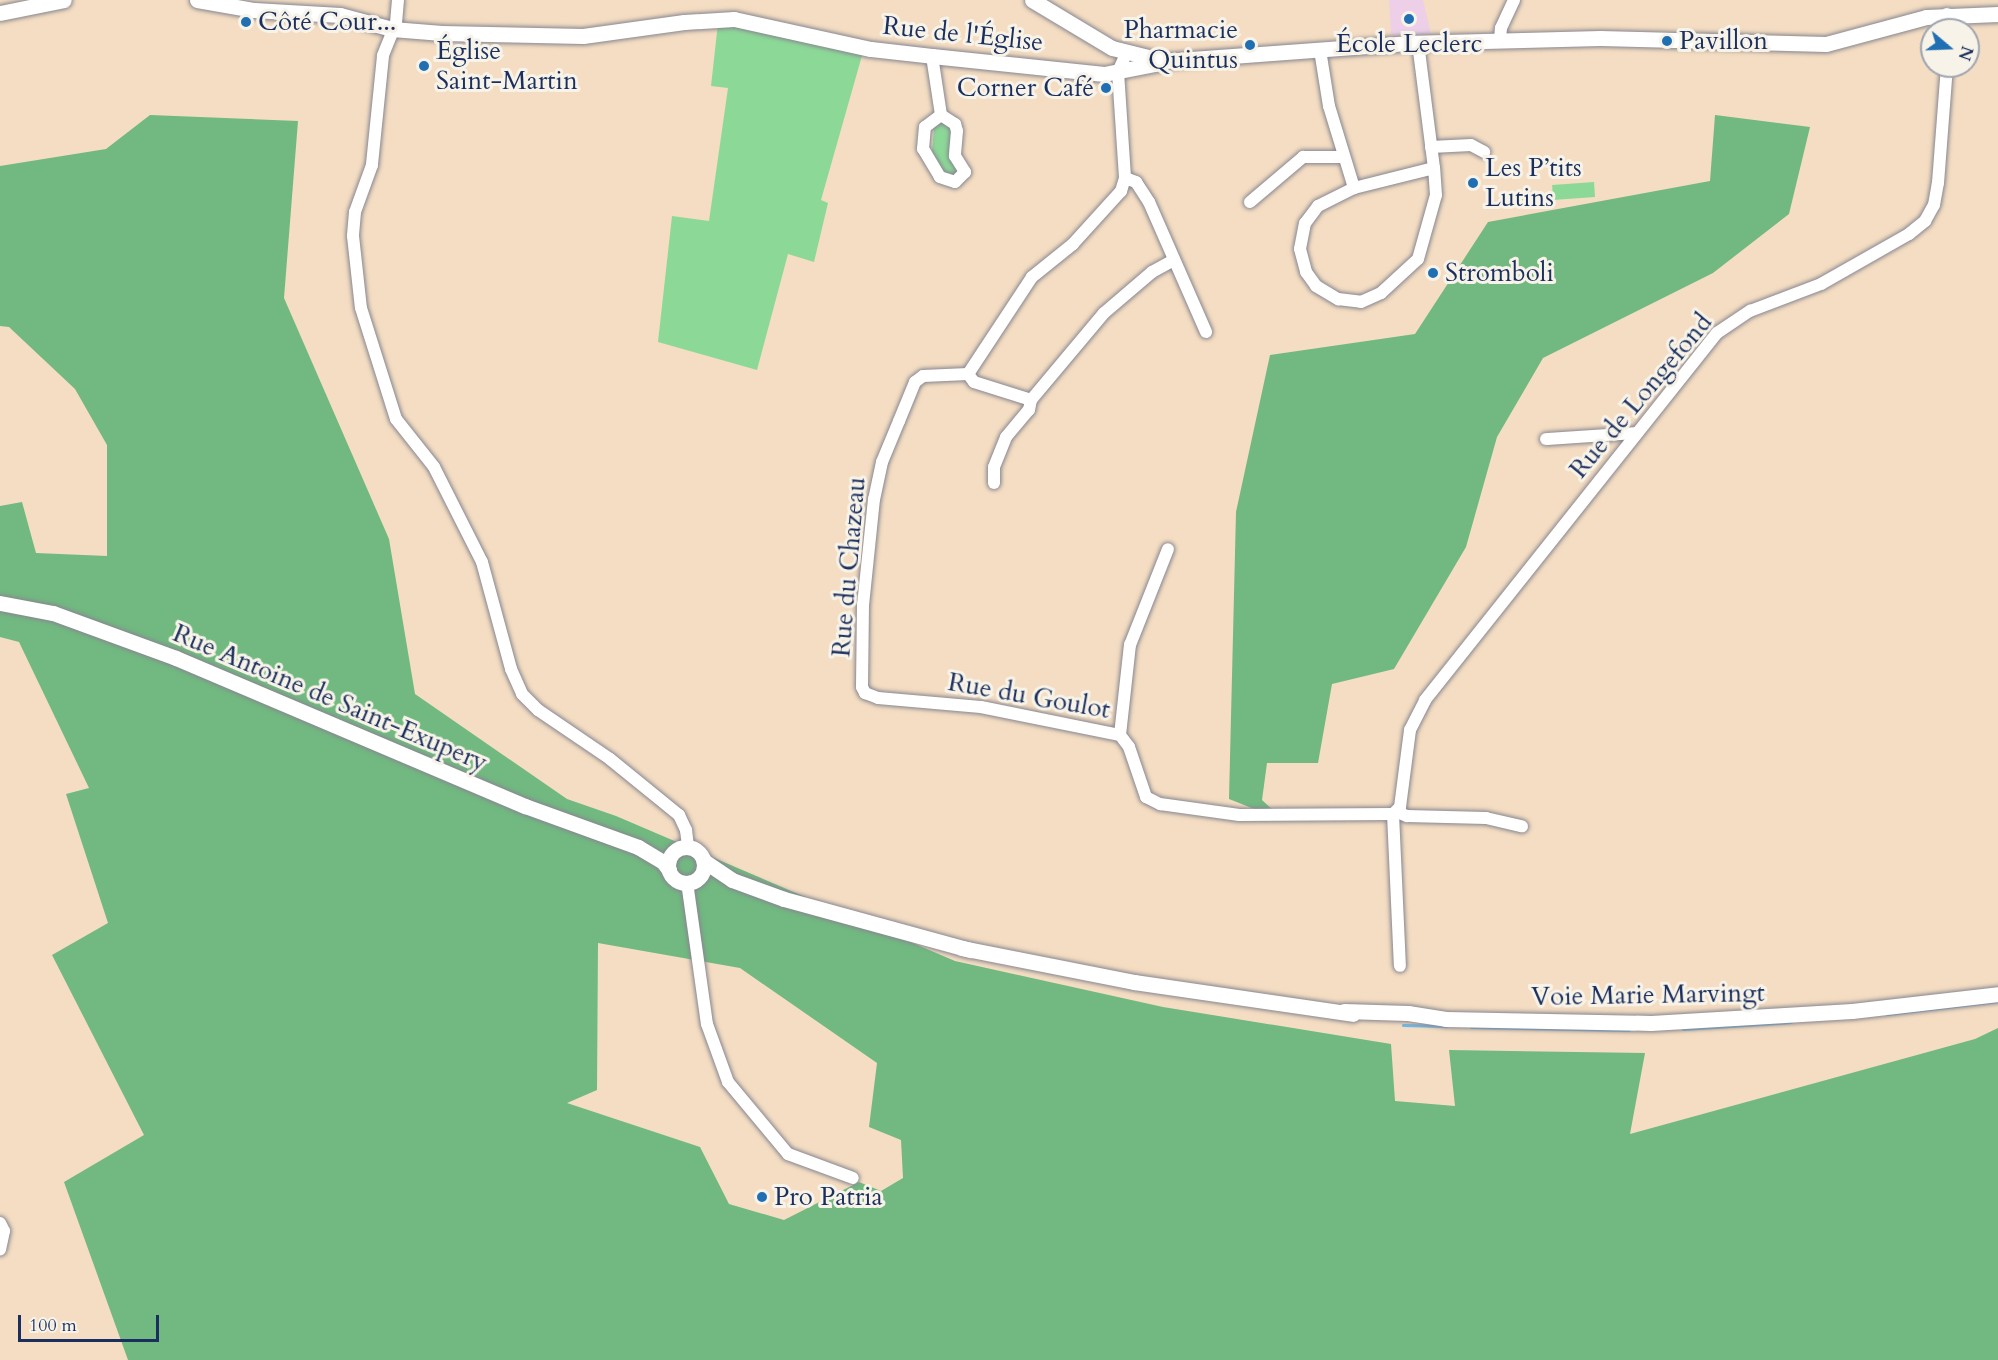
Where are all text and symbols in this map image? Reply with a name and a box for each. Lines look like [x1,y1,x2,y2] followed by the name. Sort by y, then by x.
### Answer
[258,6,396,38] place label: Côté Cour...
[881,10,1045,58] street label: Rue de l'Église
[1402,12,1416,26] marker: École Leclerc
[1123,14,1238,76] place label: Pharmacie Quintus
[239,15,253,29] marker: Côté Cour...
[1920,18,1980,78] north arrow
[1679,25,1768,57] place label: Pavillon
[1336,28,1482,60] place label: École Leclerc
[1660,34,1674,48] marker: Pavillon
[436,35,578,96] place label: Église Saint-Martin
[1243,38,1257,52] marker: Pharmacie Quintus
[1952,43,1978,63] text: N
[417,59,431,73] marker: Église Saint-Martin
[957,72,1094,104] place label: Corner Café
[1099,81,1113,95] marker: Corner Café
[1485,152,1582,213] place label: Les P’tits Lutins
[1466,176,1480,190] marker: Les P’tits Lutins
[1445,257,1554,289] place label: Stromboli
[1426,266,1440,280] marker: Stromboli
[1563,307,1719,485] street label: Rue de Longefond
[826,476,872,658] street label: Rue du Chazeau
[168,618,492,778] street label: Rue Antoine de Saint-Exupery
[946,666,1112,726] street label: Rue du Goulot
[1531,977,1765,1013] street label: Voie Marie Marvingt
[774,1181,883,1213] place label: Pro Patria
[755,1190,769,1204] marker: Pro Patria
[21,1303,162,1341] scale bar
[29,1313,77,1338] text: 100 m

